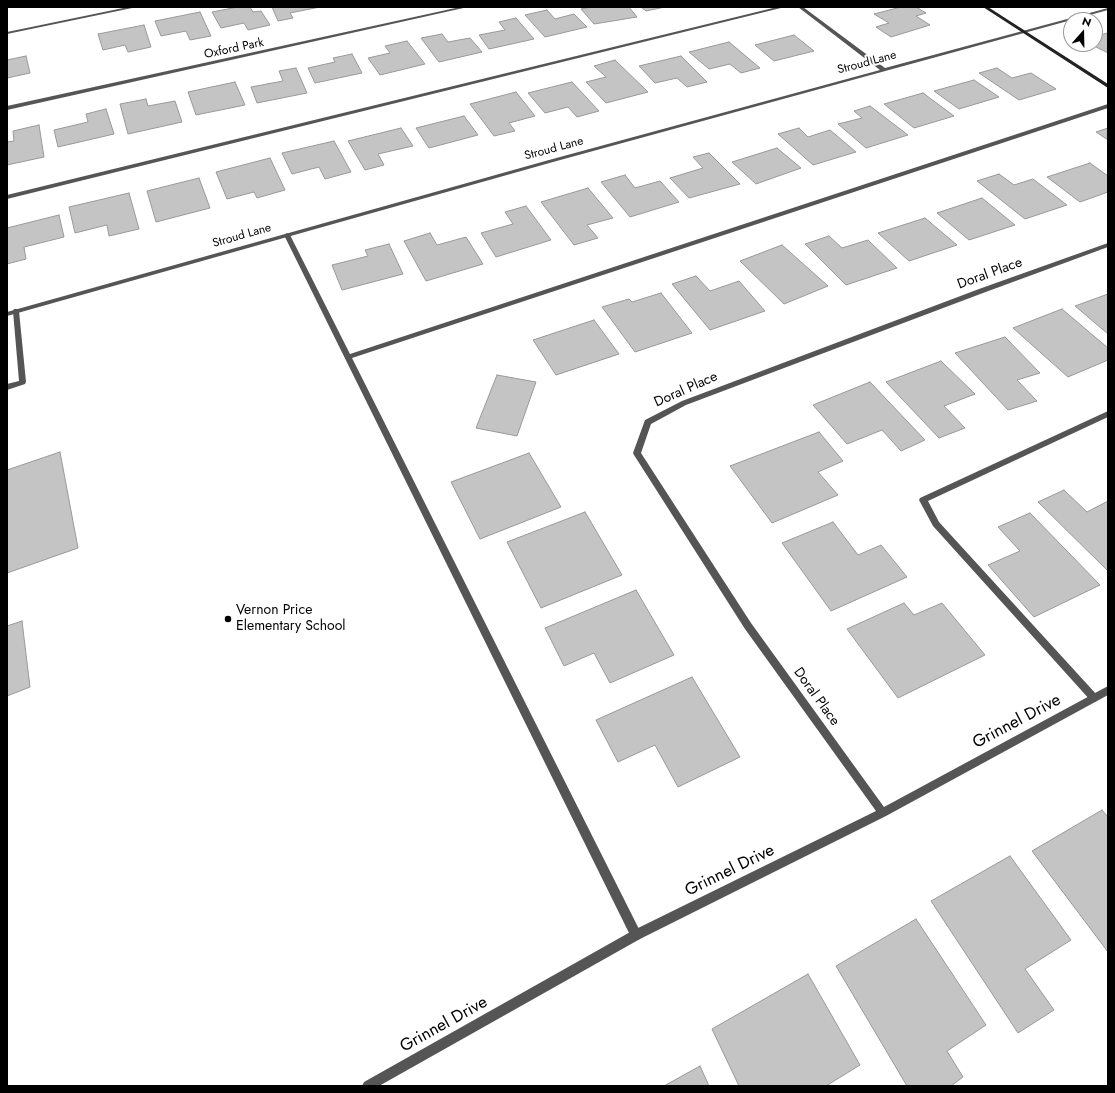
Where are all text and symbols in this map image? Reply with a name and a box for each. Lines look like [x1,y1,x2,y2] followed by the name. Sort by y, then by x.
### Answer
[1063,12,1103,52] north arrow
[1080,13,1094,31] text: N
[203,36,265,62] street label: Oxford Park
[836,48,898,78] street label: Stroud Lane
[523,134,585,164] street label: Stroud Lane
[211,221,273,251] street label: Stroud Lane
[955,255,1025,293] street label: Doral Place
[652,369,720,411] street label: Doral Place
[236,603,346,636] place label: Vernon Price Elementary School
[223,614,233,624] marker: Vernon Price Elementary School
[789,665,843,729] street label: Doral Place
[969,690,1065,754] street label: Grinnel Drive
[682,841,778,901] street label: Grinnel Drive
[397,993,491,1057] street label: Grinnel Drive

